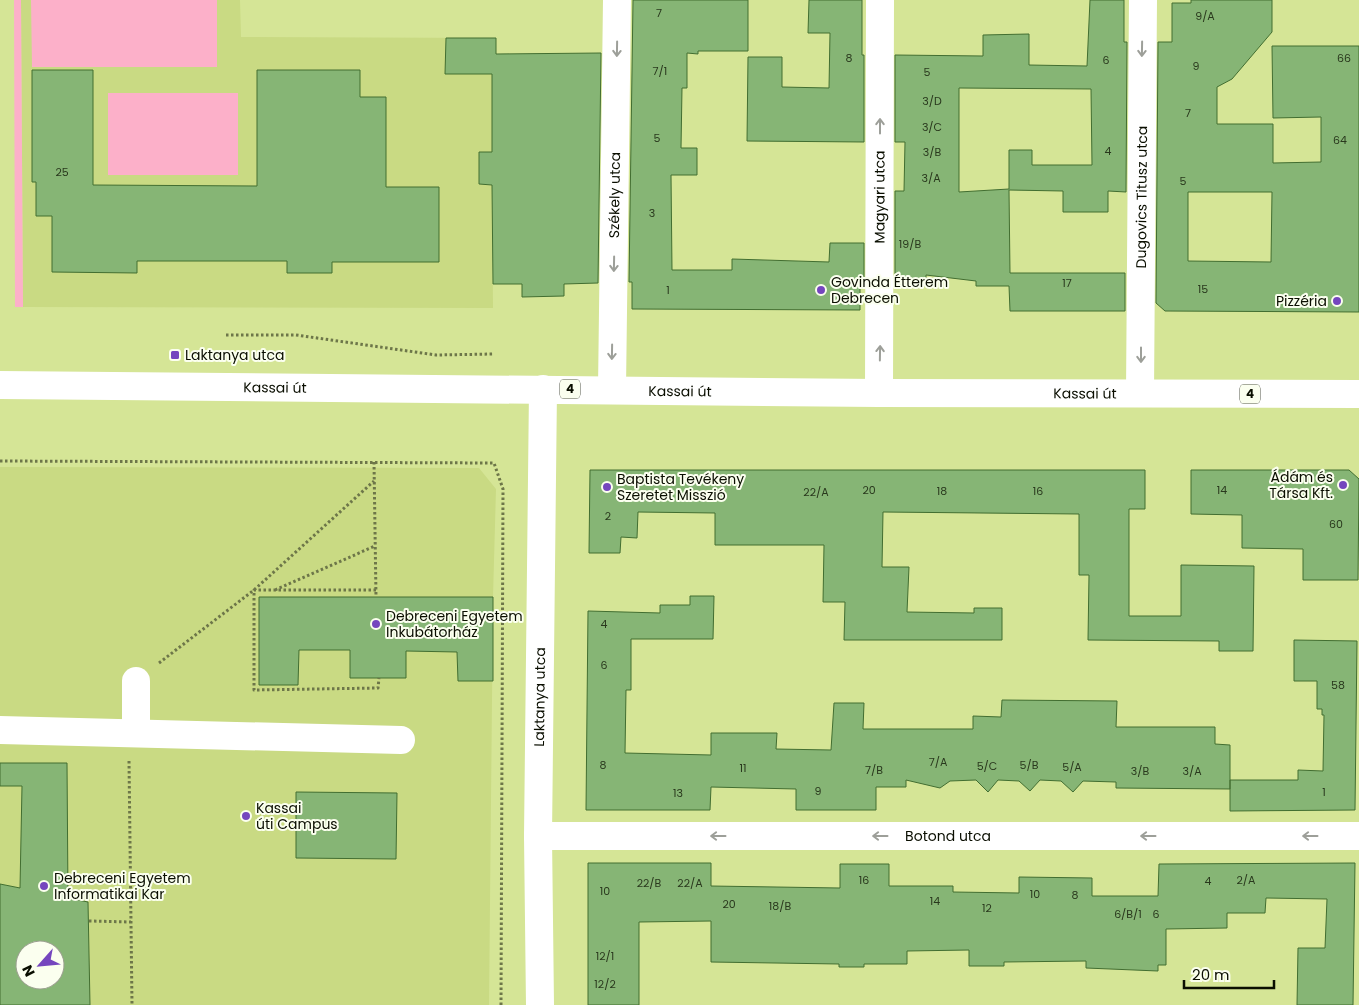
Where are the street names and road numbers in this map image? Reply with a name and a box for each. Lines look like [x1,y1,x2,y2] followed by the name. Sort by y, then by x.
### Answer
[1131,126,1152,268] street label: Dugovics Titusz utca
[869,151,890,243] street label: Magyari utca
[604,152,625,238] street label: Székely utca
[243,377,307,398] street label: Kassai út
[560,379,580,398] road number: 4
[648,381,712,401] street label: Kassai út
[1053,383,1117,403] street label: Kassai út
[1240,384,1260,404] road number: 4
[529,647,550,747] street label: Laktanya utca
[905,826,991,846] street label: Botond utca

